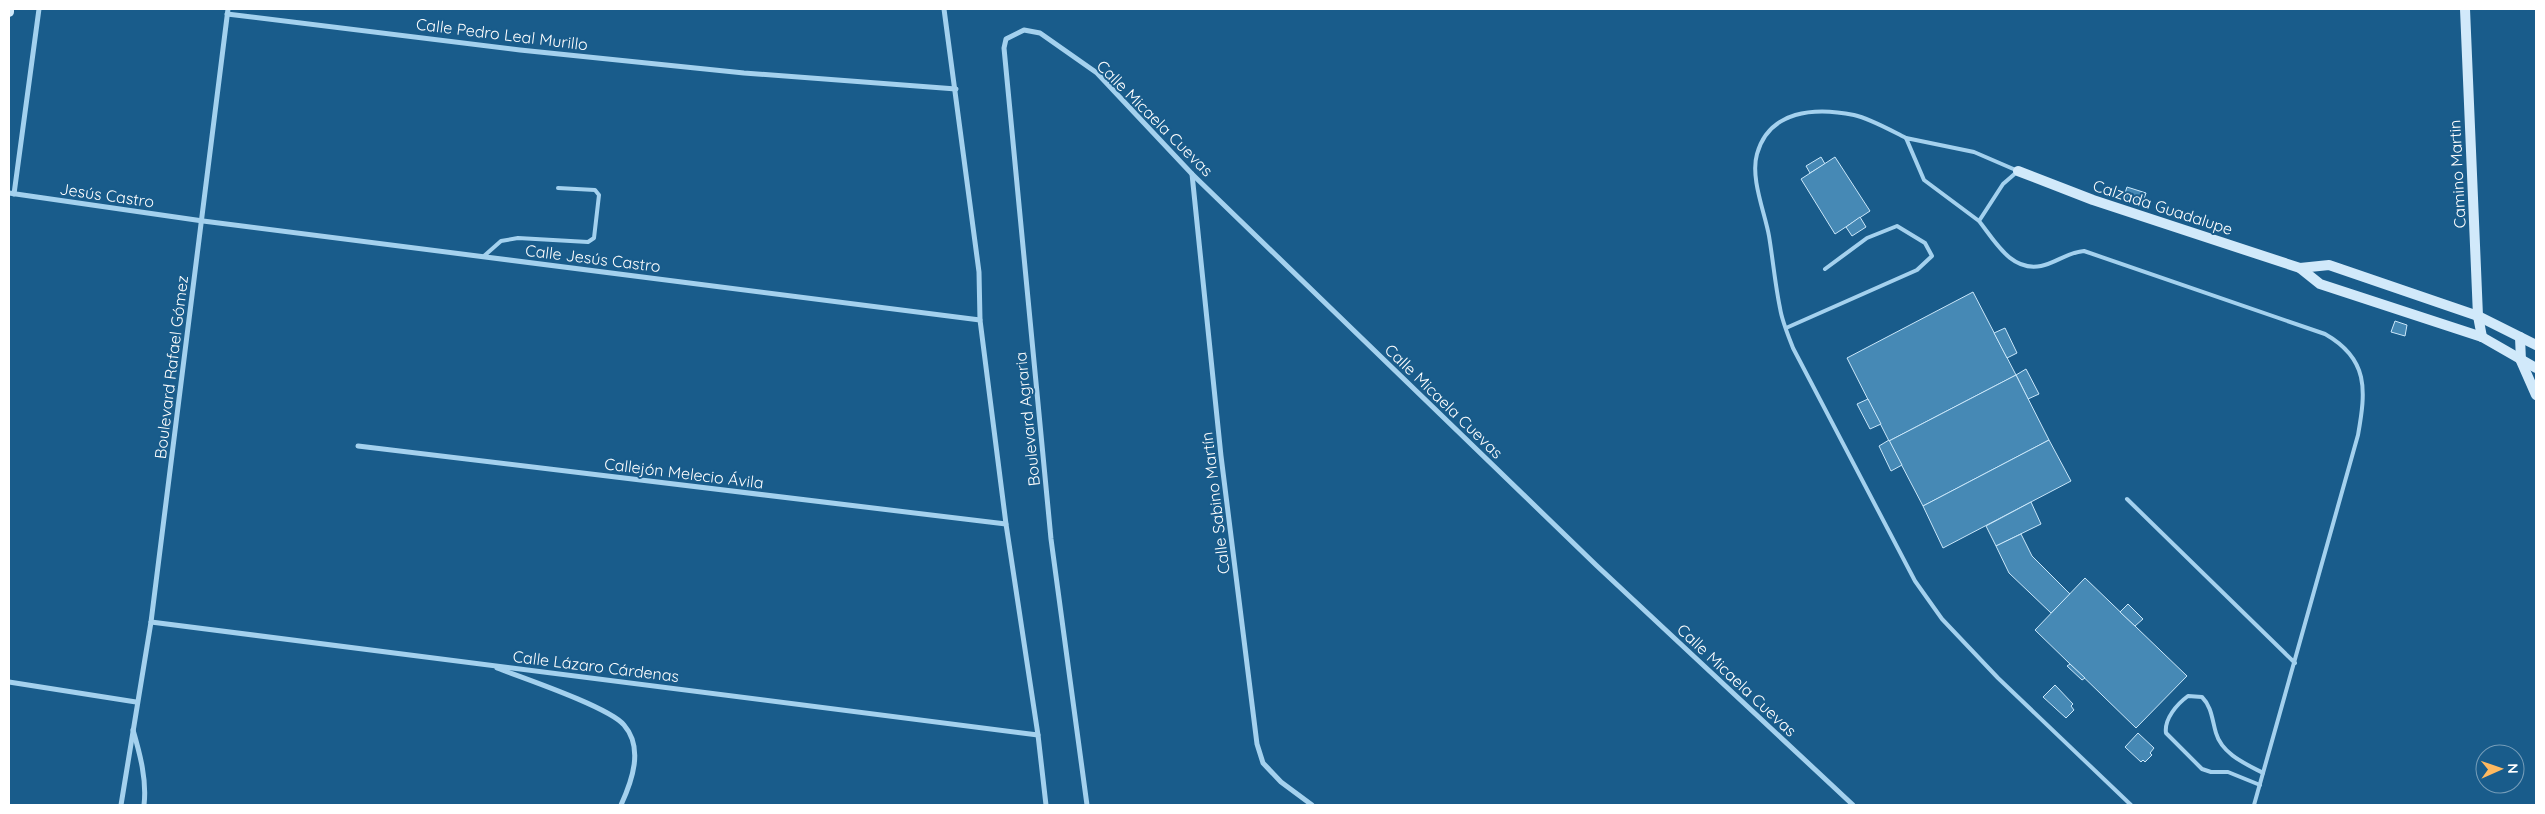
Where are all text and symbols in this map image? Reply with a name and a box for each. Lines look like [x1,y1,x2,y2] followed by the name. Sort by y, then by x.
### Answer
[415,14,589,54] street label: Calle Pedro Leal Murillo
[1093,56,1217,180] street label: Calle Micaela Cuevas
[2444,119,2470,229] street label: Camino Martin
[2091,175,2235,239] street label: Calzada Guadalupe
[58,178,156,212] street label: Jesús Castro
[524,240,662,276] street label: Calle Jesús Castro
[150,274,192,460] street label: Boulevard Rafael Gómez
[1381,340,1507,462] street label: Calle Micaela Cuevas
[1010,351,1044,487] street label: Boulevard Agraria
[1196,431,1234,575] street label: Calle Sabino Martín
[603,453,765,493] street label: Callejón Melecio Ávila
[1673,619,1801,741] street label: Calle Micaela Cuevas
[512,646,680,686] street label: Calle Lázaro Cárdenas
[2475,744,2525,794] north arrow
[2504,763,2522,774] text: N

